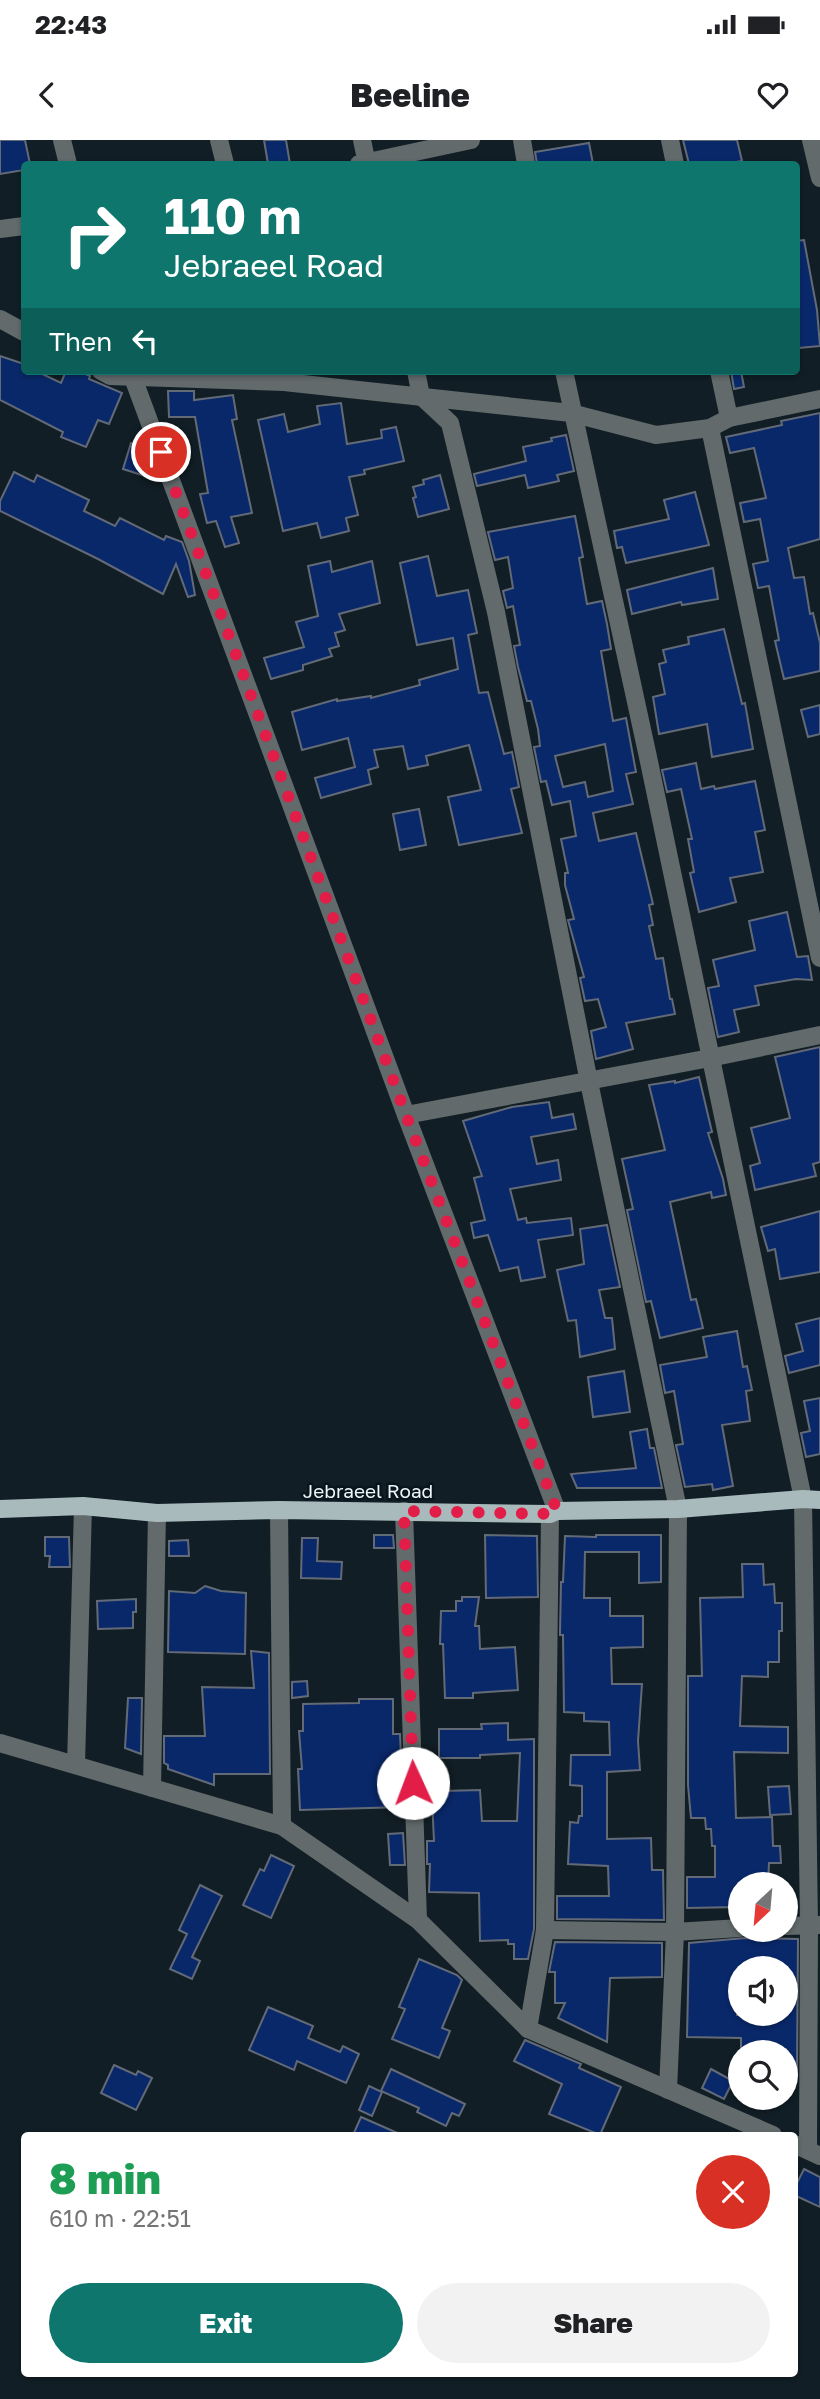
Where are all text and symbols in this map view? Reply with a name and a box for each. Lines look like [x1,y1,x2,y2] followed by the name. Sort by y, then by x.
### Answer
[35,9,107,40] text: 22:43
[28,76,66,114] icon: back
[350,76,470,114] text: Beeline
[754,76,792,114] icon: heart
[164,186,301,245] text: 110 m
[49,189,140,280] icon: right
[164,246,384,284] text: Jebraeel Road
[126,322,164,360] icon: left
[49,326,112,357] text: Then
[131,422,191,482] pin
[142,433,180,471] icon: arrive
[303,1479,433,1502] street label: Jebraeel Road
[376,1746,450,1820] position arrow
[728,1872,798,1942] north arrow
[728,1872,798,2110] map controls
[728,1956,798,2026] button: sound
[728,2040,798,2110] button: search
[49,2153,161,2203] text: 8 min
[696,2155,770,2229] button: close
[49,2204,191,2232] text: 610 m · 22:51
[49,2283,403,2363] button: Exit
[417,2283,770,2363] button: Share

